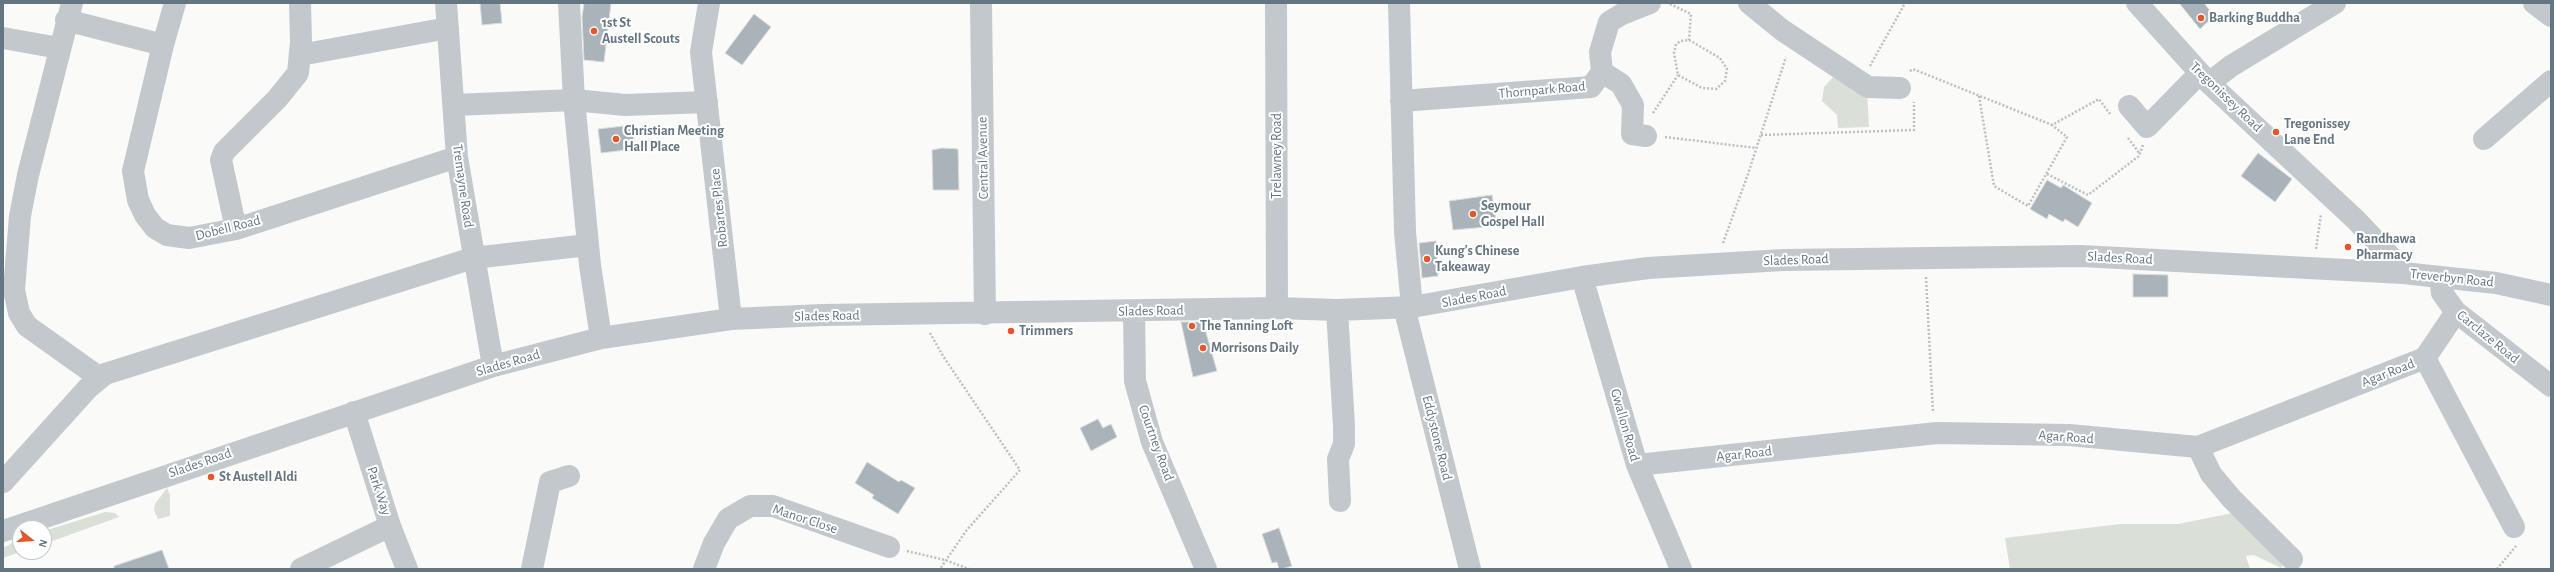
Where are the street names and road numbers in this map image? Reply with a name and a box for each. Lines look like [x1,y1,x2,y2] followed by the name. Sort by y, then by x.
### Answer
[2186,58,2266,136] street label: Tregonissey Road
[1498,78,1586,102] street label: Thornpark Road
[1269,113,1285,199] street label: Trelawney Road
[974,117,992,199] street label: Central Avenue
[449,143,477,229] street label: Tremayne Road
[706,168,732,248] street label: Robartes Place
[194,212,262,244] street label: Dobell Road
[2087,248,2153,268] street label: Slades Road
[1763,250,1829,270] street label: Slades Road
[2409,265,2495,291] street label: Treverbyn Road
[1440,283,1508,311] street label: Slades Road
[1118,302,1184,320] street label: Slades Road
[794,307,860,325] street label: Slades Road
[2453,307,2523,367] street label: Carclaze Road
[474,346,542,380] street label: Slades Road
[2359,355,2417,391] street label: Agar Road
[1607,387,1643,463] street label: Gwallon Road
[1418,394,1456,482] street label: Eddystone Road
[1134,403,1178,483] street label: Courtney Road
[2038,427,2094,447] street label: Agar Road
[1715,443,1773,465] street label: Agar Road
[166,444,234,482] street label: Slades Road
[363,464,395,518] street label: Park Way
[770,501,840,537] street label: Manor Close

